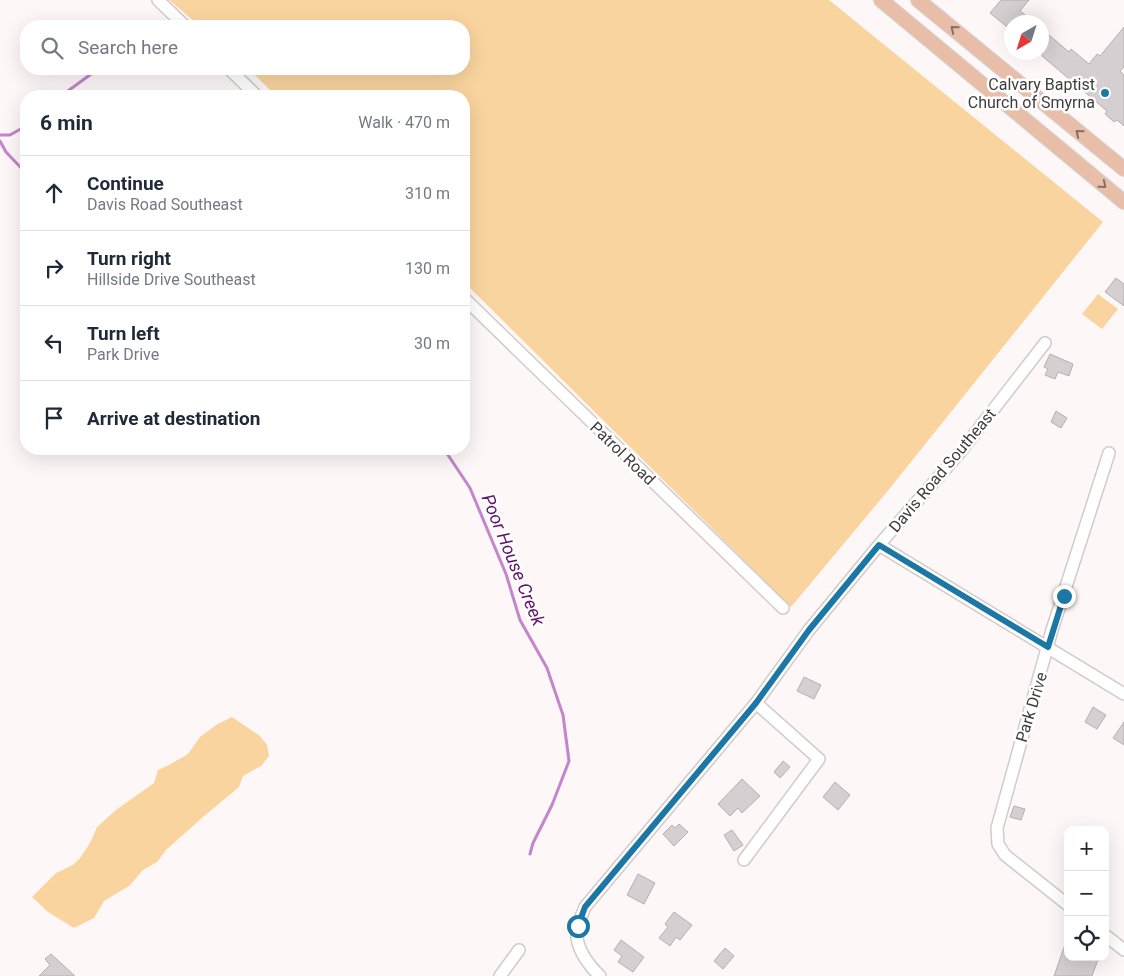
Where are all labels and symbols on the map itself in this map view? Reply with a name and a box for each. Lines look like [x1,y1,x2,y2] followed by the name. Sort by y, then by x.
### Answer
[1004,15,1049,60] north arrow
[951,27,960,35] one-way arrow
[968,75,1095,112] place label: Calvary Baptist Church of Smyrna
[1099,87,1111,99] marker: Calvary Baptist Church of Smyrna
[1076,129,1085,138] one-way arrow
[1097,179,1106,187] one-way arrow
[885,405,1000,536] street label: Davis Road Southeast
[586,418,659,489] street label: Patrol Road
[477,491,550,630] water label: Poor House Creek
[1053,585,1076,608] route end
[1012,670,1051,744] street label: Park Drive
[567,915,590,938] route start

